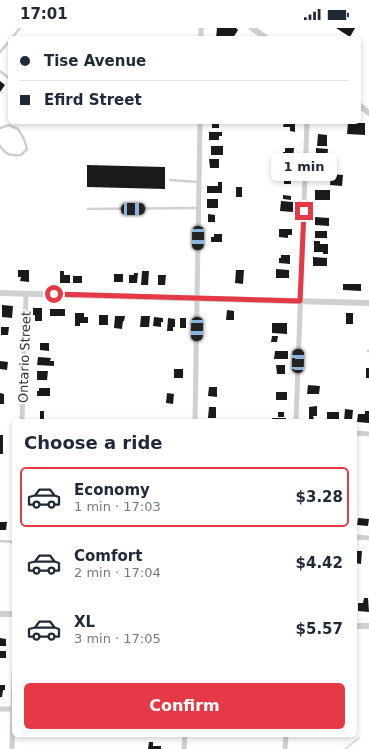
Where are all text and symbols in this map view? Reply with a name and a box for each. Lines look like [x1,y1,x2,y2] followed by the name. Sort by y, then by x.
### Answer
[20,5,68,23] text: 17:01
[44,52,146,70] text: Tise Avenue
[44,91,142,109] text: Efird Street
[271,153,337,181] callout: 1 min
[284,159,324,174] text: 1 min
[295,202,313,220] route end
[121,203,145,215] car
[192,226,204,250] car
[45,285,63,303] route start
[15,311,34,403] street label: Ontario Street
[191,317,203,341] car
[292,349,304,373] car
[24,432,163,453] text: Choose a ride
[26,479,62,515] icon: car
[74,481,150,499] text: Economy
[296,488,343,506] text: $3.28
[74,499,161,514] text: 1 min · 17:03
[26,545,62,581] icon: car
[74,547,142,565] text: Comfort
[296,554,343,572] text: $4.42
[74,565,161,580] text: 2 min · 17:04
[26,611,62,647] icon: car
[74,613,95,631] text: XL
[296,620,343,638] text: $5.57
[74,631,161,646] text: 3 min · 17:05
[24,683,345,729] button: Confirm

